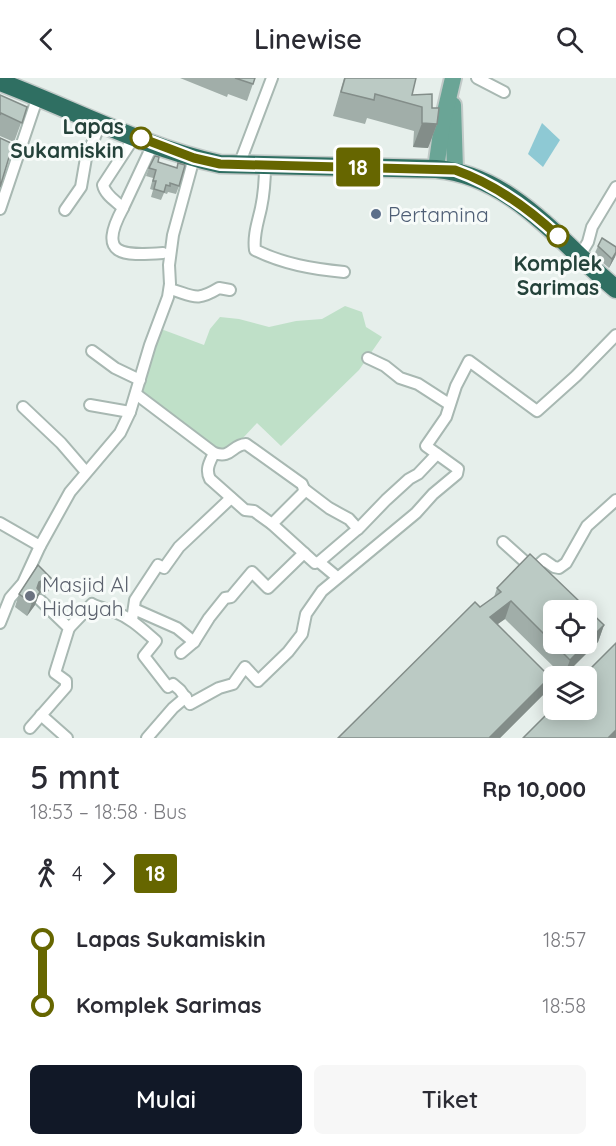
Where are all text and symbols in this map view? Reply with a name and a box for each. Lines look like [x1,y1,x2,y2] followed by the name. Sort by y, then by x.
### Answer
[254,22,362,56] text: Linewise
[30,23,63,56] icon: back
[553,23,586,56] icon: search
[10,113,124,163] place label: Lapas Sukamiskin
[130,127,152,149] marker: Lapas Sukamiskin
[331,148,385,187] line badge: 18
[348,154,368,180] text: 18
[388,201,489,227] place label: Pertamina
[369,207,383,221] marker: Pertamina
[547,225,569,247] marker: Komplek Sarimas
[514,250,602,300] place label: Komplek Sarimas
[42,571,129,621] place label: Masjid Al Hidayah
[23,589,37,603] marker: Masjid Al Hidayah
[543,600,597,720] map controls
[543,600,597,654] button: locate
[543,666,597,720] button: layers
[30,756,120,797] text: 5 mnt
[482,775,586,803] text: Rp 10,000
[30,799,187,824] text: 18:53 – 18:58 · Bus
[30,857,63,890] icon: walk
[92,857,125,890] icon: forward
[146,860,165,886] text: 18
[72,861,83,886] text: 4
[76,925,266,953] text: Lapas Sukamiskin
[543,927,586,952] text: 18:57
[76,991,262,1019] text: Komplek Sarimas
[542,993,586,1018] text: 18:58
[30,1065,302,1134] button: Mulai
[314,1065,586,1134] button: Tiket

